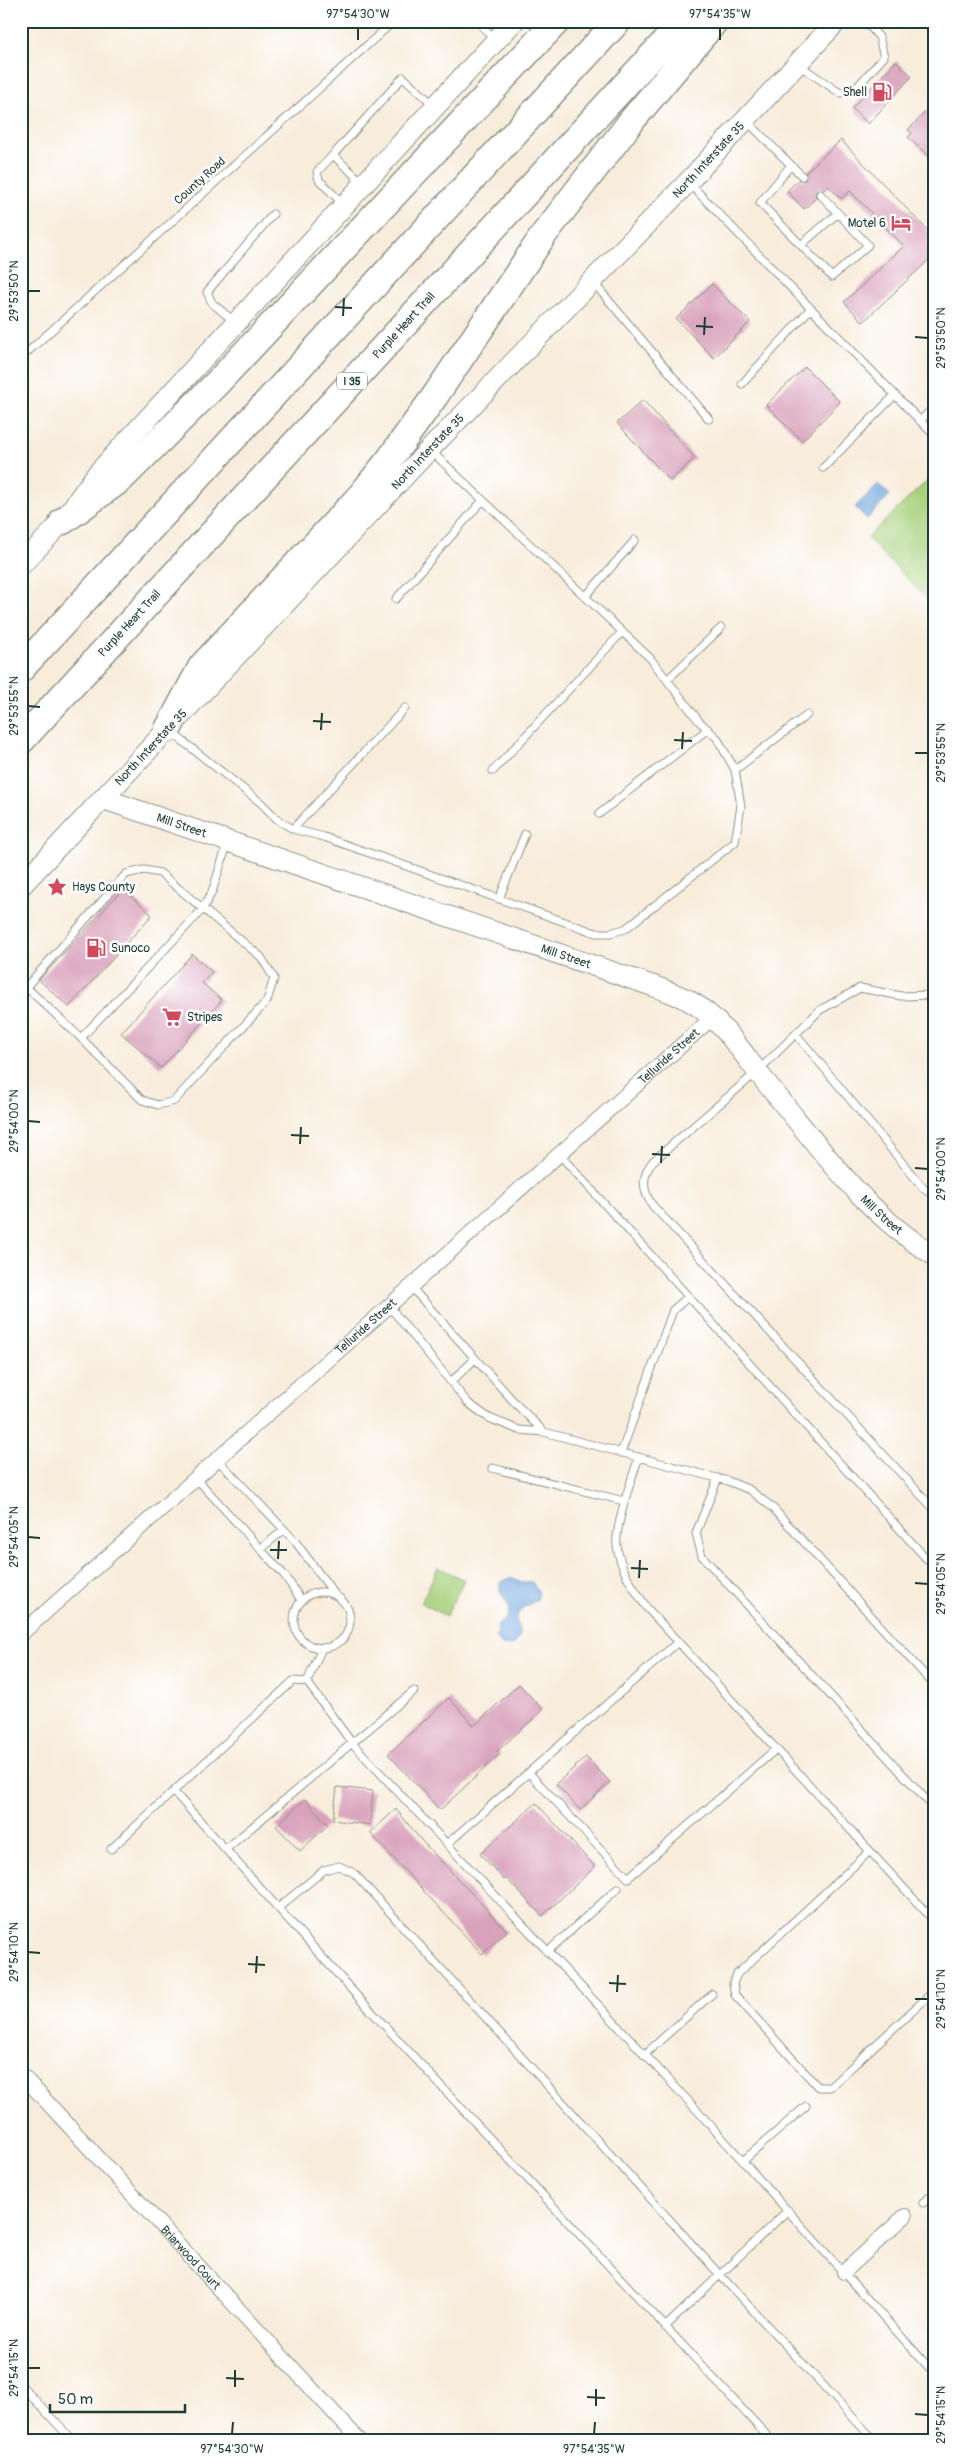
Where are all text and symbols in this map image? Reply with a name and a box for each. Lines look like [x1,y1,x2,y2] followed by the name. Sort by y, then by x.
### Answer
[326,7,390,22] text: 97°54'30"W
[689,7,751,22] text: 97°54'35"W
[871,81,893,103] fuel station icon: Shell
[843,85,867,100] place label: Shell
[669,118,748,201] street label: North Interstate 35
[171,154,229,208] street label: County Road
[890,212,912,234] hotel icon: Motel 6
[848,216,886,231] place label: Motel 6
[7,260,22,322] text: 29°53'50"N
[369,289,438,362] street label: Purple Heart Trail
[934,307,949,369] text: 29°53'50"N
[337,372,367,390] road number: I 35
[388,411,467,493] street label: North Interstate 35
[95,587,164,660] street label: Purple Heart Trail
[7,676,22,736] text: 29°53'55"N
[111,706,190,789] street label: North Interstate 35
[934,723,949,783] text: 29°53'55"N
[155,810,209,841] street label: Mill Street
[46,876,68,898] place icon: Hays County
[72,880,135,895] place label: Hays County
[85,937,107,959] fuel station icon: Sunoco
[111,941,151,956] place label: Sunoco
[539,941,593,972] street label: Mill Street
[161,1006,183,1028] supermarket icon: Stripes
[187,1010,223,1025] place label: Stripes
[635,1025,703,1088] street label: Telluride Street
[7,1089,22,1153] text: 29°54'00"N
[934,1137,949,1201] text: 29°54'00"N
[857,1192,906,1238] street label: Mill Street
[332,1295,400,1358] street label: Telluride Street
[7,1506,22,1568] text: 29°54'05"N
[934,1553,949,1615] text: 29°54'05"N
[7,1922,22,1982] text: 29°54'10"N
[934,1969,949,2029] text: 29°54'10"N
[157,2223,224,2293] street label: Briarwood Court
[7,2339,22,2397] text: 29°54'15"N
[50,2382,185,2414] scale bar
[934,2386,949,2444] text: 29°54'15"N
[58,2390,93,2409] text: 50 m
[200,2442,264,2457] text: 97°54'30"W
[563,2442,625,2457] text: 97°54'35"W

